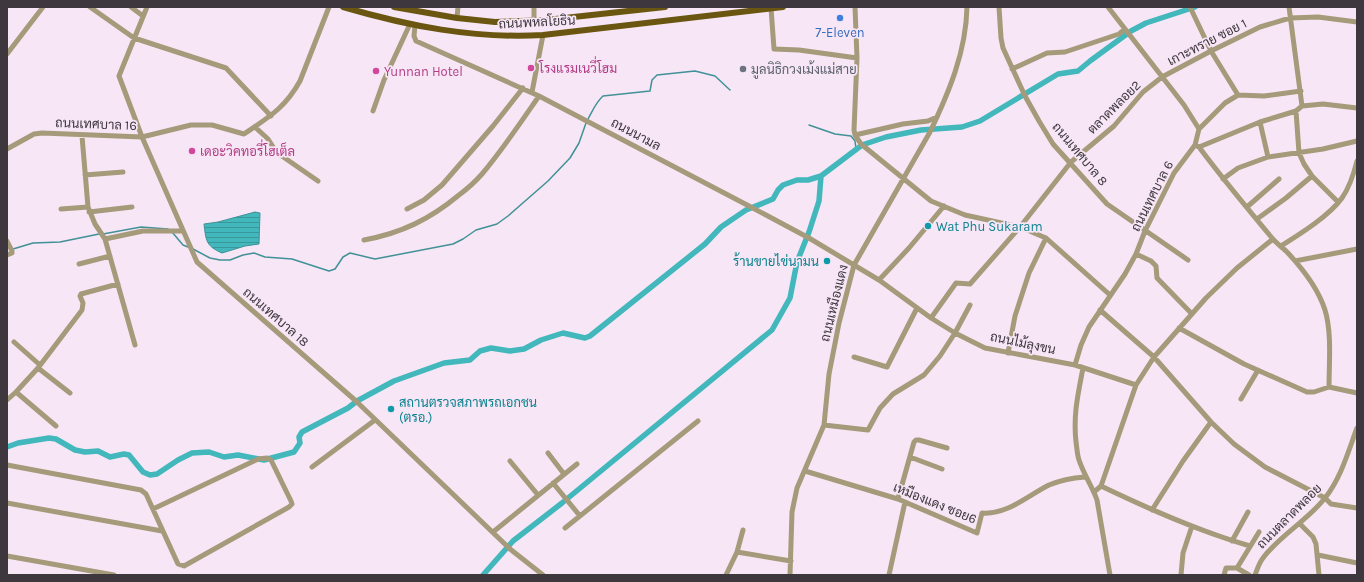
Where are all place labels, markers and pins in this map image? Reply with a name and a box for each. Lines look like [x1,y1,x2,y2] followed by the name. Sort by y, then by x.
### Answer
[835,13,845,23] marker: 7-Eleven
[815,25,865,40] place label: 7-Eleven
[538,56,617,76] place label: โรงแรมเนวี่โฮม
[751,60,857,79] place label: มูลนิธิกวงเม้งแม่สาย
[526,63,536,73] marker: โรงแรมเนวี่โฮม
[384,64,463,79] place label: Yunnan Hotel
[738,64,748,74] marker: มูลนิธิกวงเม้งแม่สาย
[371,66,381,76] marker: Yunnan Hotel
[200,139,295,159] place label: เดอะวิคทอรี่โฮเต็ล
[187,146,197,156] marker: เดอะวิคทอรี่โฮเต็ล
[936,219,1043,234] place label: Wat Phu Sukaram
[923,221,933,231] marker: Wat Phu Sukaram
[733,252,819,269] place label: ร้านขายไข่นามน
[822,256,832,266] marker: ร้านขายไข่นามน
[399,395,537,425] place label: สถานตรวจสภาพรถเอกชน (ตรอ.)
[386,404,396,414] marker: สถานตรวจสภาพรถเอกชน (ตรอ.)

